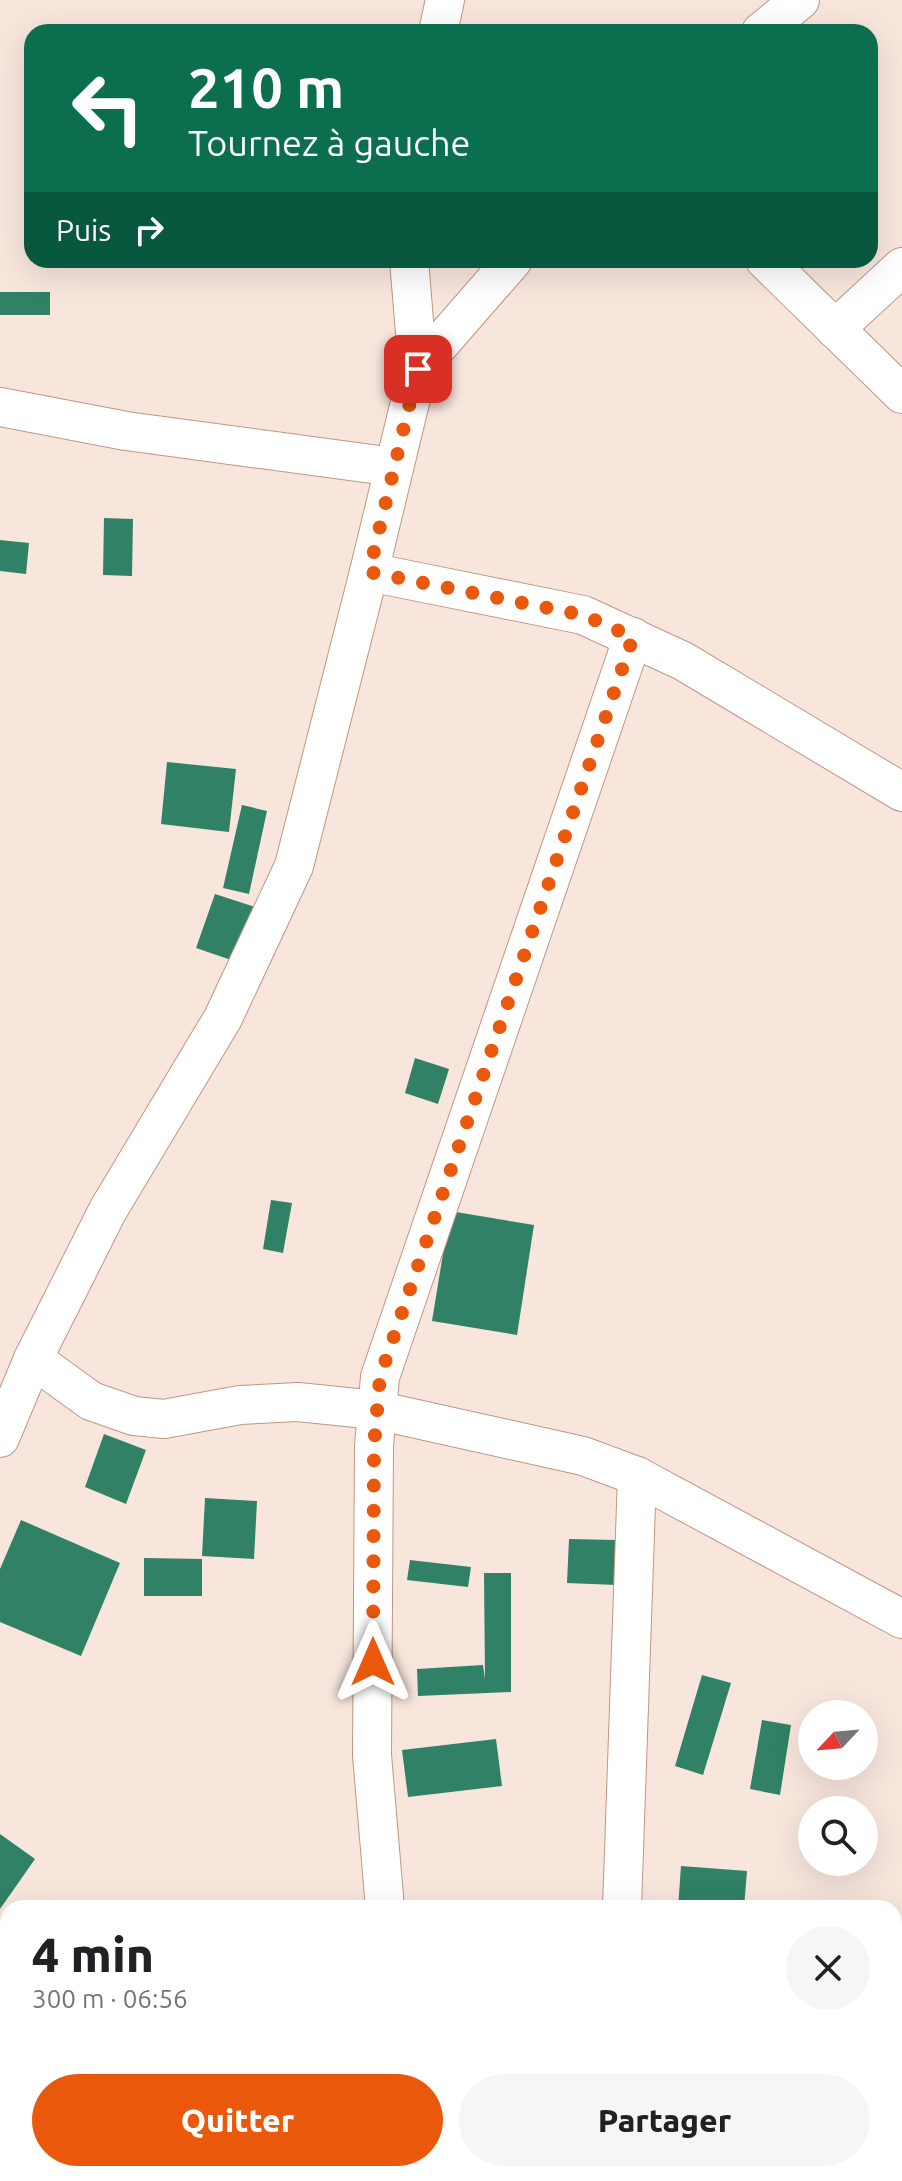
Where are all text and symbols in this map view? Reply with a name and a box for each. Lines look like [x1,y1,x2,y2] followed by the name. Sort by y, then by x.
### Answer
[56,56,160,160] icon: left
[188,56,344,119] text: 210 m
[188,122,470,163] text: Tournez à gauche
[127,208,171,252] icon: right
[56,213,111,247] text: Puis
[384,335,452,403] pin
[396,347,440,391] icon: arrive
[331,1620,415,1704] position arrow
[798,1700,878,1780] north arrow
[798,1700,878,1876] map controls
[798,1796,878,1876] button: search
[786,1926,870,2010] button: close
[32,1927,154,1981] text: 4 min
[32,1984,188,2013] text: 300 m · 06:56
[32,2074,443,2166] button: Quitter
[459,2074,870,2166] button: Partager

